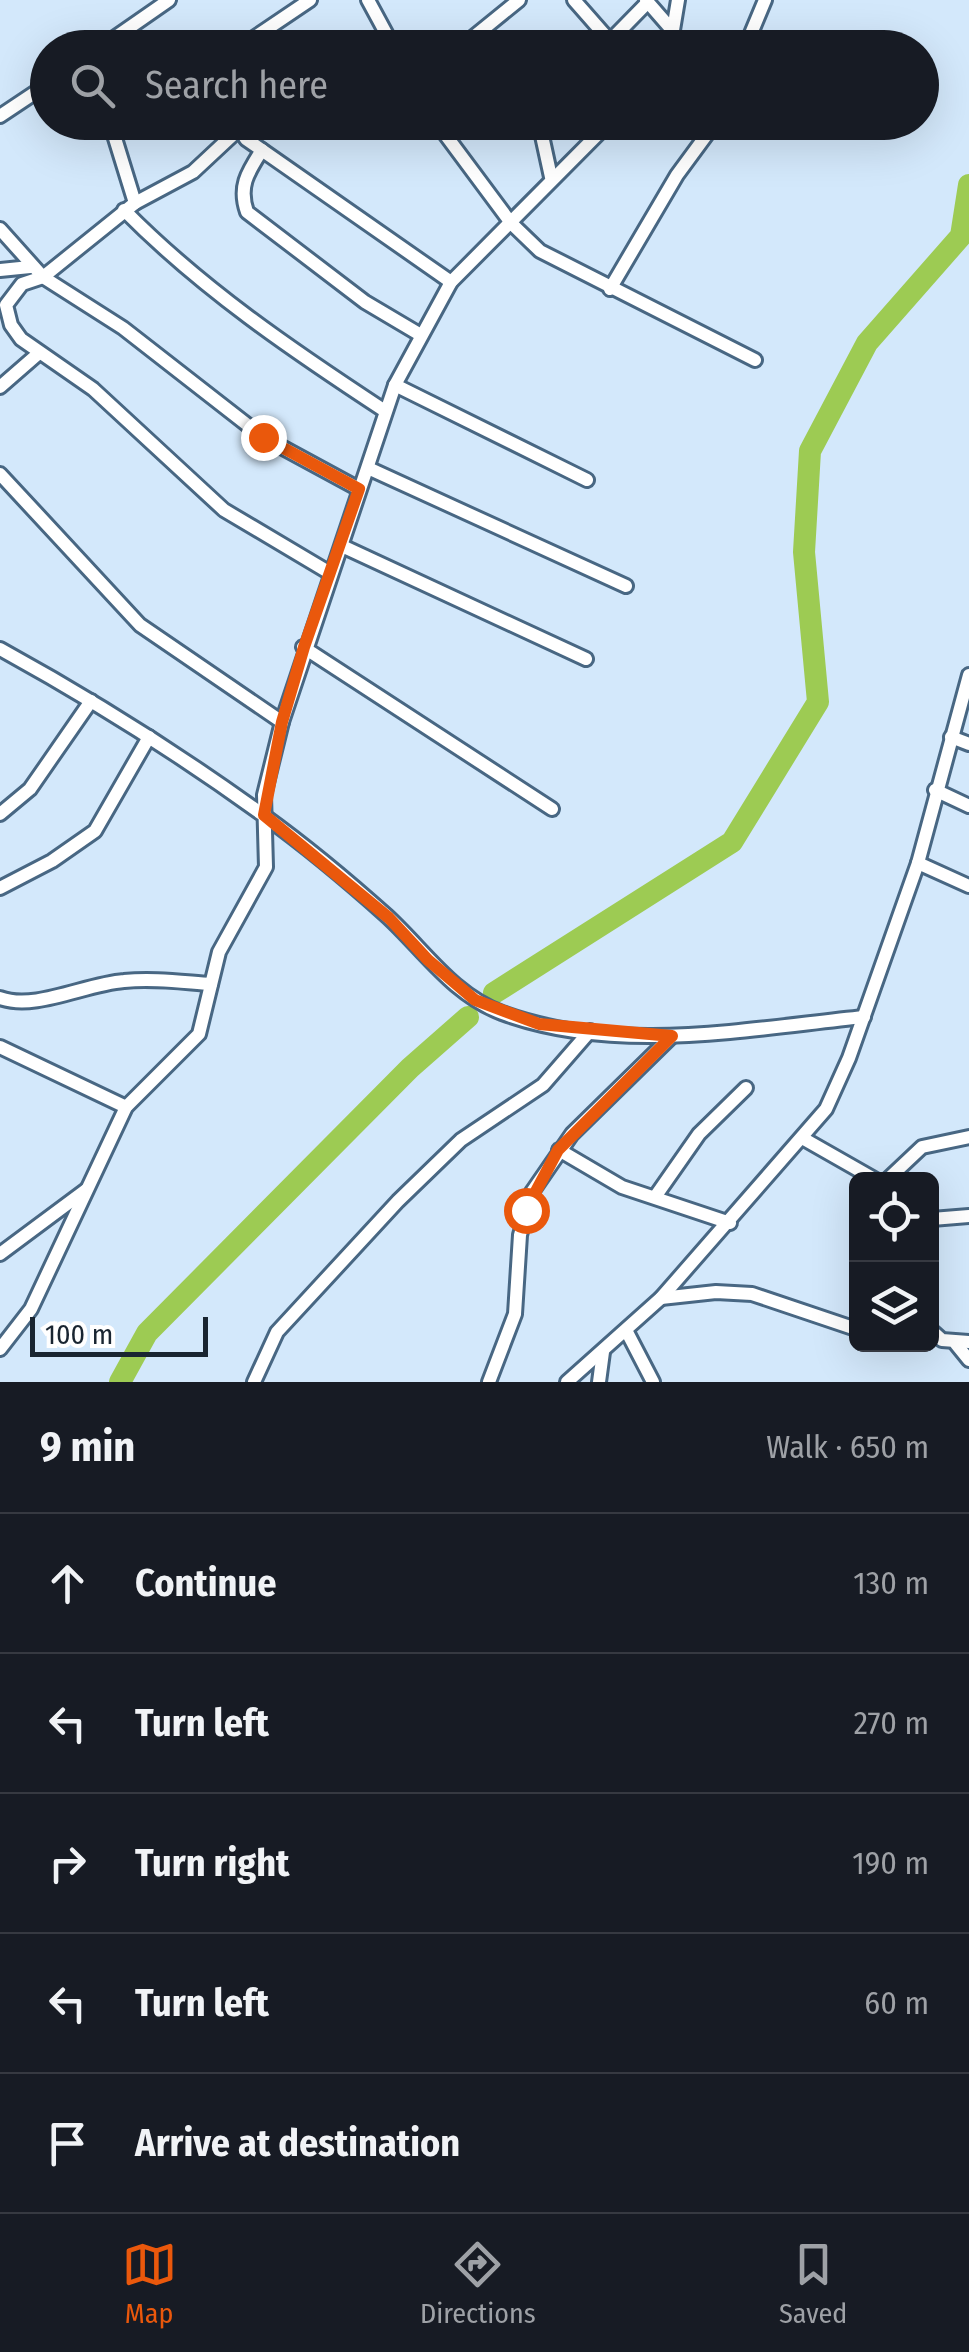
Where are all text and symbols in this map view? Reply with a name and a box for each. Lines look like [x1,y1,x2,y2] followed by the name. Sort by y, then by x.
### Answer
[30,30,939,140] search box
[65,58,120,113] icon: search
[145,62,328,108] text: Search here
[241,415,287,461] route end
[849,1172,939,1352] map controls
[849,1172,939,1262] button: locate
[504,1188,550,1234] route start
[849,1262,939,1352] button: layers
[30,1312,208,1356] scale bar
[45,1318,113,1351] text: 100 m
[40,1422,135,1472] text: 9 min
[766,1428,929,1466] text: Walk · 650 m
[40,1556,95,1611] icon: ahead
[135,1560,276,1606] text: Continue
[853,1564,929,1602] text: 130 m
[40,1696,95,1751] icon: left
[135,1700,269,1746] text: Turn left
[854,1704,929,1742] text: 270 m
[40,1836,95,1891] icon: right
[135,1840,289,1886] text: Turn right
[852,1844,929,1882] text: 190 m
[40,1976,95,2031] icon: left
[135,1980,269,2026] text: Turn left
[864,1984,929,2022] text: 60 m
[40,2116,95,2171] icon: arrive
[135,2120,460,2166] text: Arrive at destination
[122,2237,177,2330] tab: Map
[420,2237,536,2330] tab: Directions
[779,2237,847,2330] tab: Saved

